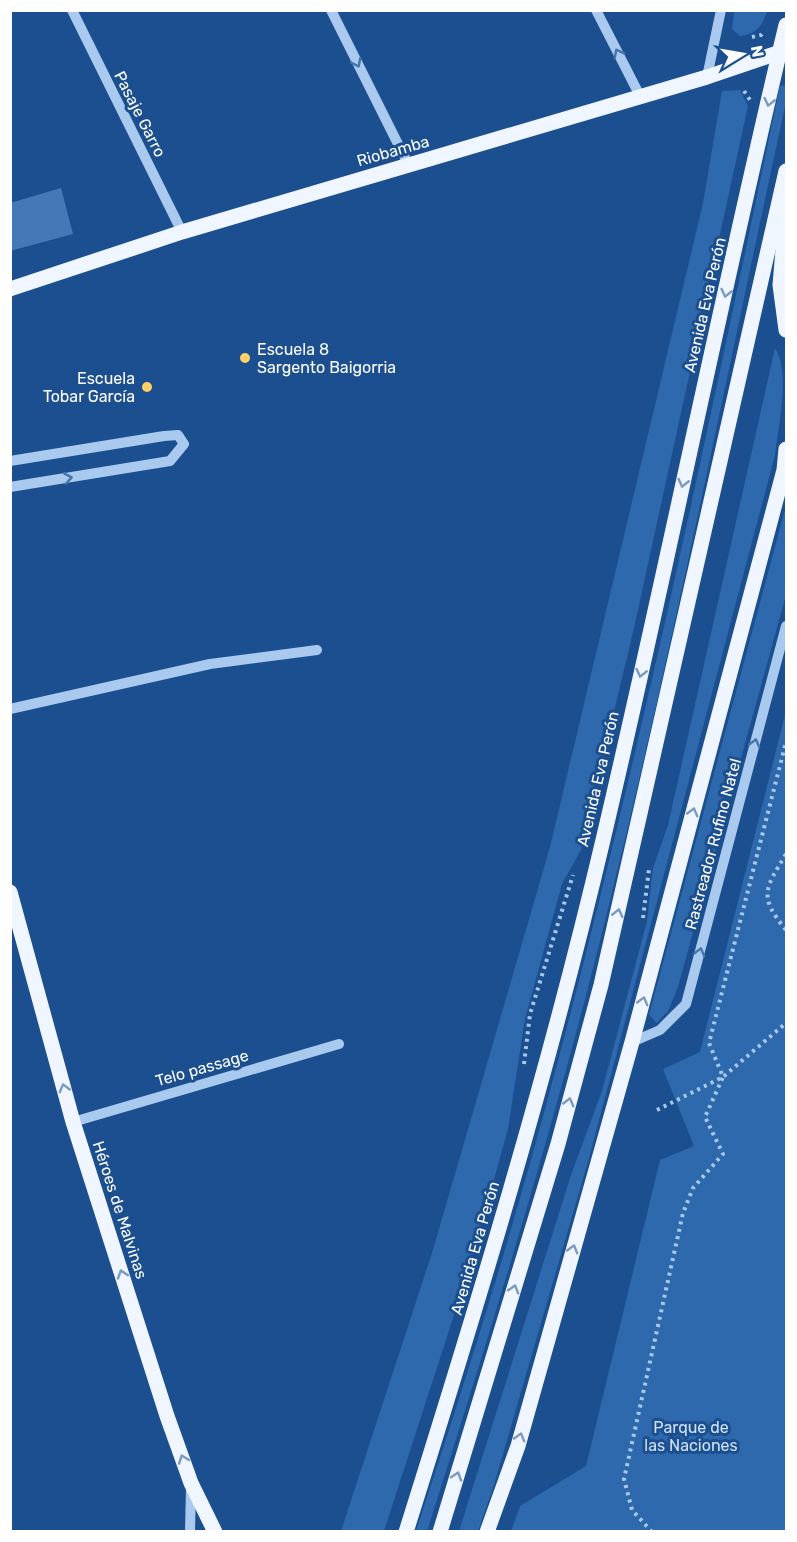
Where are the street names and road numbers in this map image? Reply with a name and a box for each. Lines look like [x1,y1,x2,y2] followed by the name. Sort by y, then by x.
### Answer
[110,68,170,160] street label: Pasaje Garro
[355,132,431,170] street label: Riobamba
[680,235,730,375] street label: Avenida Eva Perón
[573,709,623,849] street label: Avenida Eva Perón
[681,756,745,932] street label: Rastreador Rufino Natel
[153,1046,251,1090] street label: Telo passage
[89,1139,151,1281] street label: Héroes de Malvinas
[447,1179,503,1317] street label: Avenida Eva Perón

